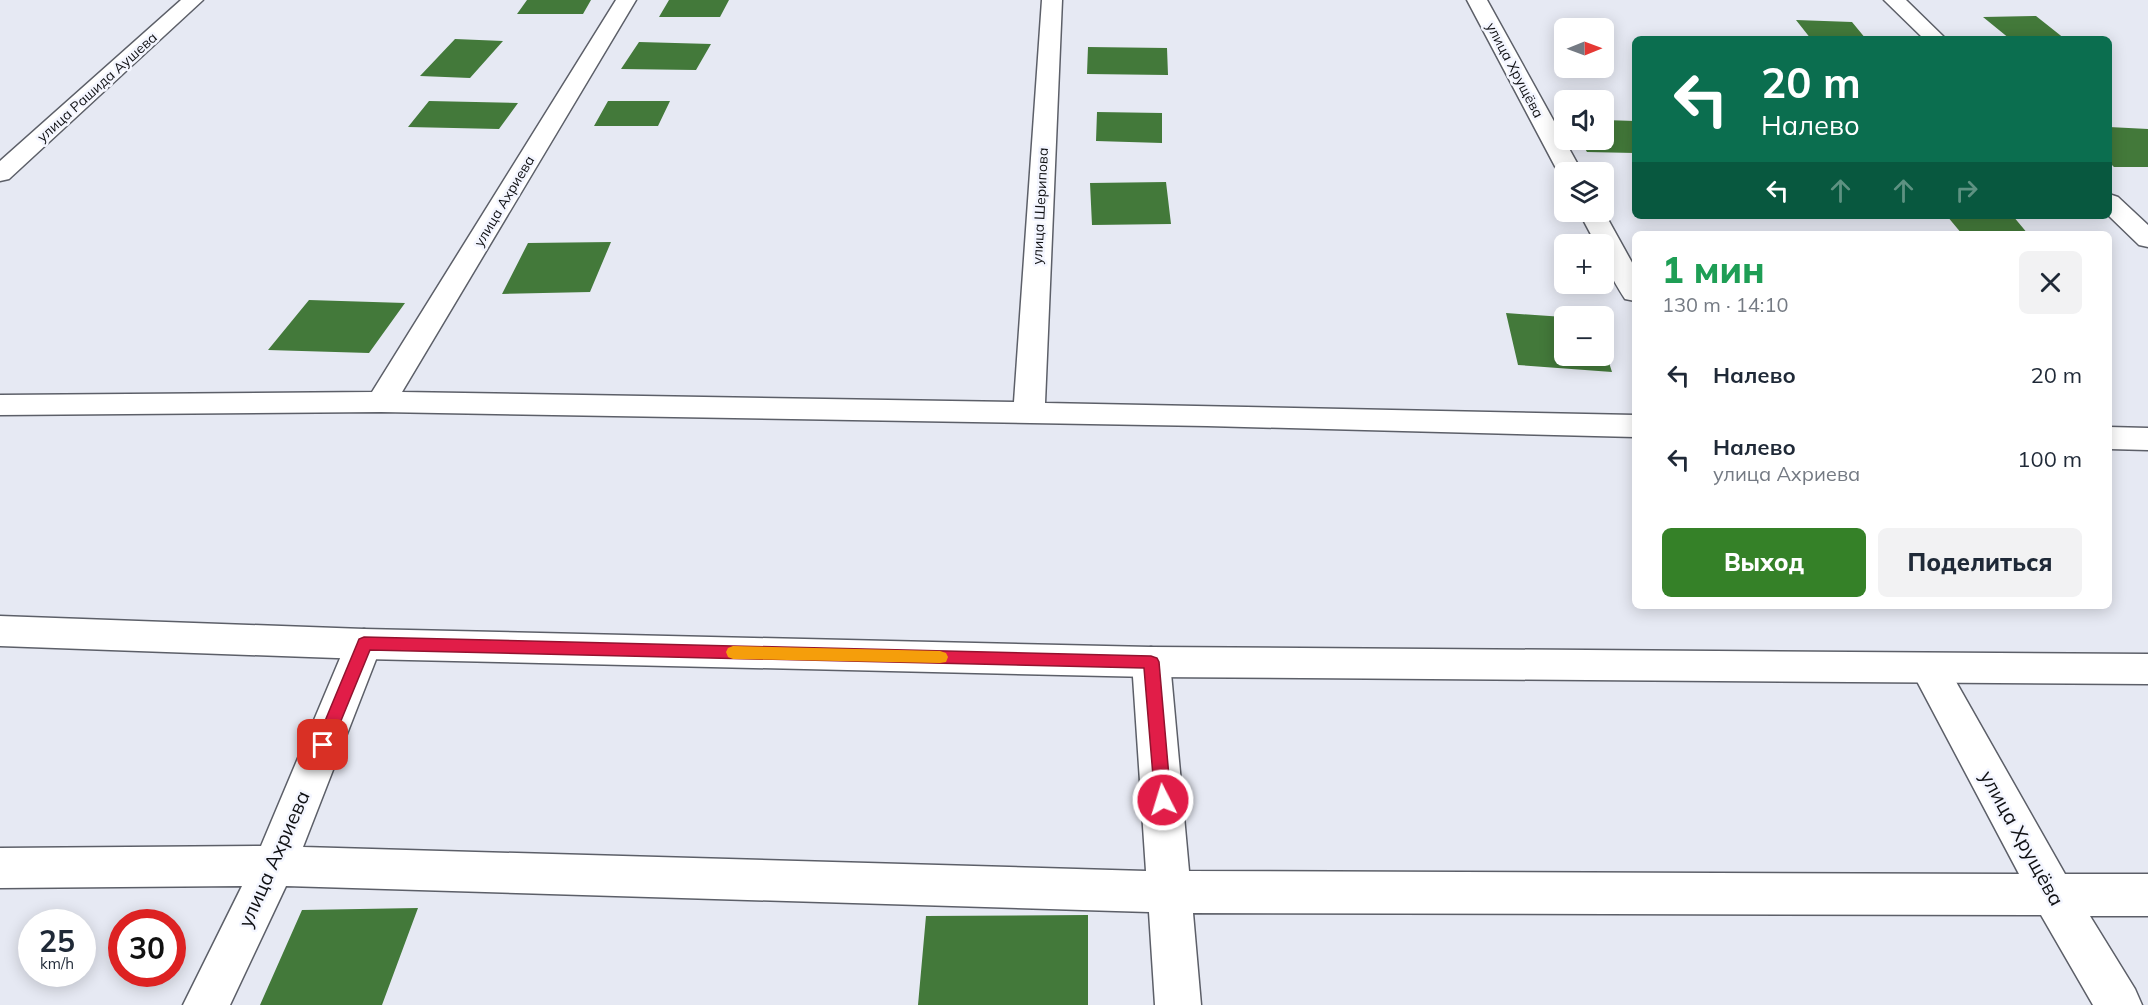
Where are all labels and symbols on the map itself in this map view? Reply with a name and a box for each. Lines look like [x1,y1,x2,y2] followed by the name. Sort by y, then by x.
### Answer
[1554,18,1614,78] north arrow
[1482,19,1548,121] street label: улица Хрущёва
[33,28,161,146] street label: улица Рашида Аушева
[1028,147,1052,265] street label: улица Шерипова
[470,152,538,250] street label: улица Ахриева
[297,719,348,770] pin
[1975,766,2070,910] street label: улица Хрущёва
[1131,768,1195,832] position arrow
[232,786,315,931] street label: улица Ахриева
[108,909,186,987] speed limit sign: 30

